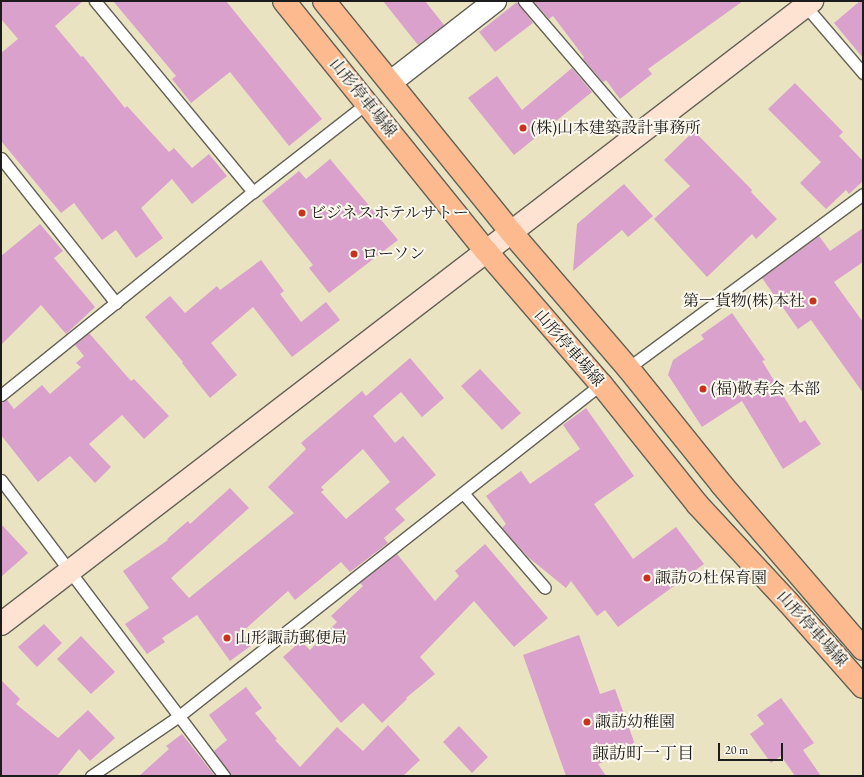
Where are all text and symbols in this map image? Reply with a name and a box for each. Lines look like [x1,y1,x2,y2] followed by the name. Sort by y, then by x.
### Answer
[325,55,401,141] street label: 山形停車場線
[531,118,701,138] place label: (株)山本建築設計事務所
[518,123,528,133] marker: (株)山本建築設計事務所
[310,203,470,223] place label: ビジネスホテルサトー
[297,208,307,218] marker: ビジネスホテルサトー
[362,244,426,264] place label: ローソン
[349,249,359,259] marker: ローソン
[683,291,805,311] place label: 第一貨物(株)本社
[808,296,818,306] marker: 第一貨物(株)本社
[530,305,608,391] street label: 山形停車場線
[711,379,820,399] place label: (福)敬寿会 本部
[698,384,708,394] marker: (福)敬寿会 本部
[655,568,767,588] place label: 諏訪の杜保育園
[642,573,652,583] marker: 諏訪の杜保育園
[773,587,851,671] street label: 山形停車場線
[235,628,347,648] place label: 山形諏訪郵便局
[222,633,232,643] marker: 山形諏訪郵便局
[595,712,675,732] place label: 諏訪幼稚園
[582,717,592,727] marker: 諏訪幼稚園
[720,735,785,761] scale bar
[725,742,748,758] text: 20 m
[592,744,694,764] district label: 諏訪町一丁目

